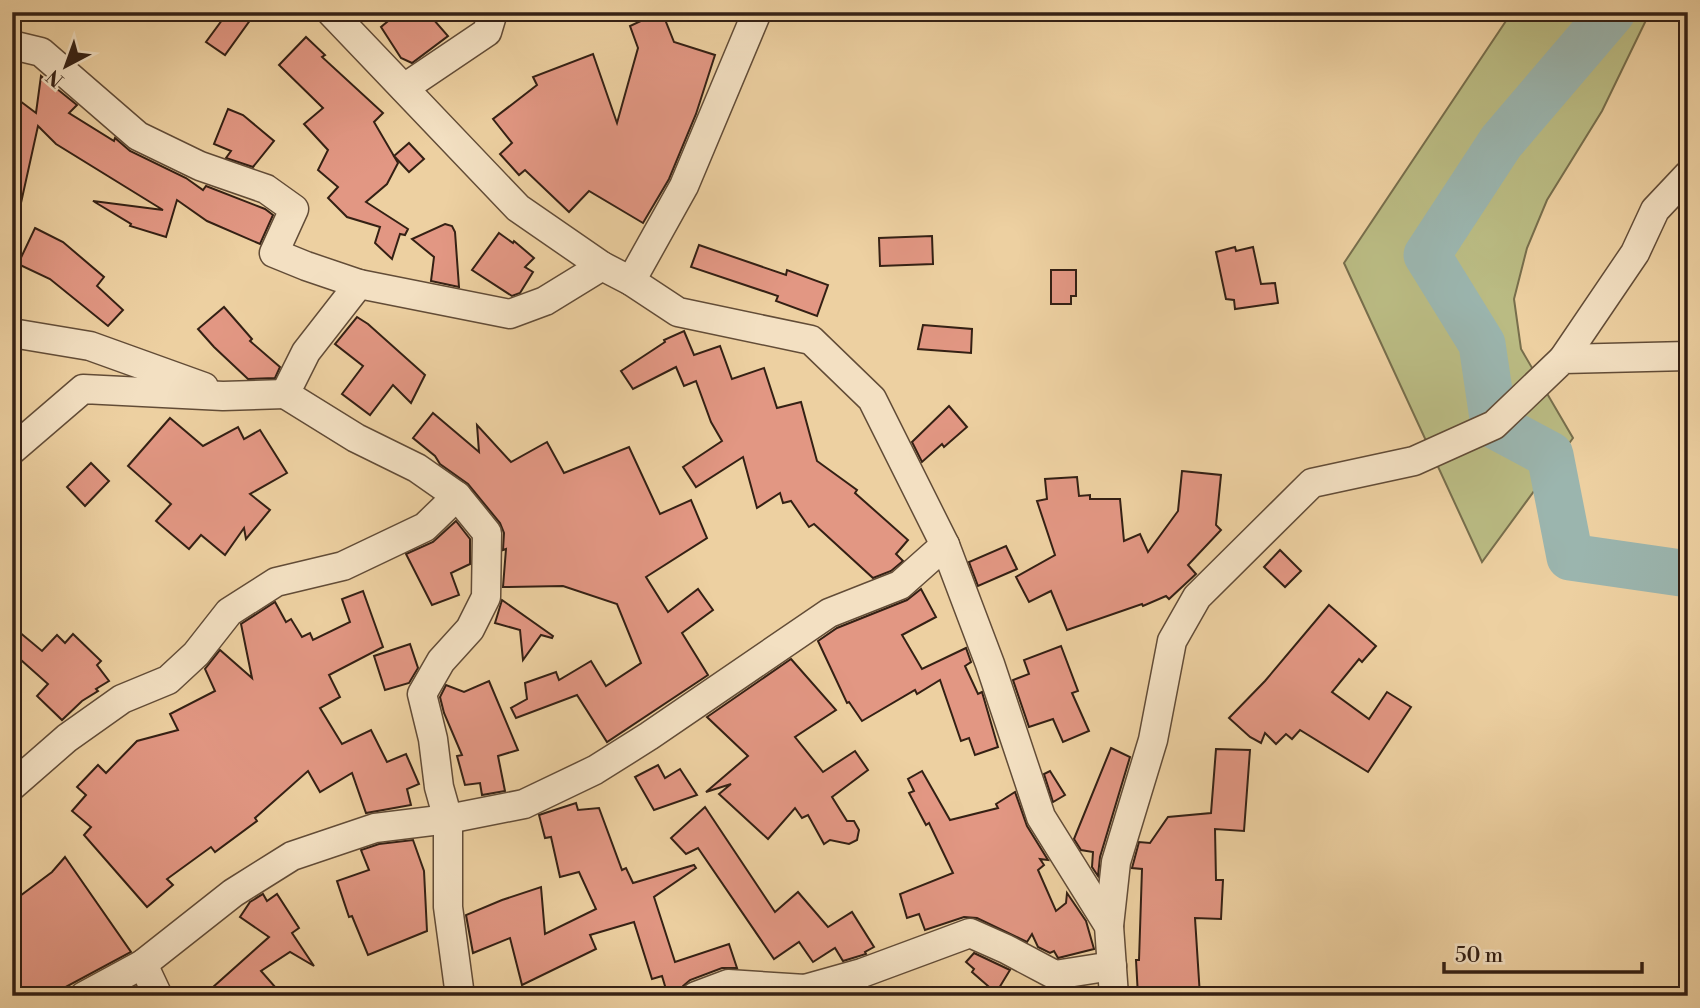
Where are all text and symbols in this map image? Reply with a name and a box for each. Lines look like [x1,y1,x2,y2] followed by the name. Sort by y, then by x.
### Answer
[32,32,102,102] north arrow
[42,64,69,92] text: N
[1444,931,1642,975] scale bar
[1455,943,1503,969] text: 50 m

